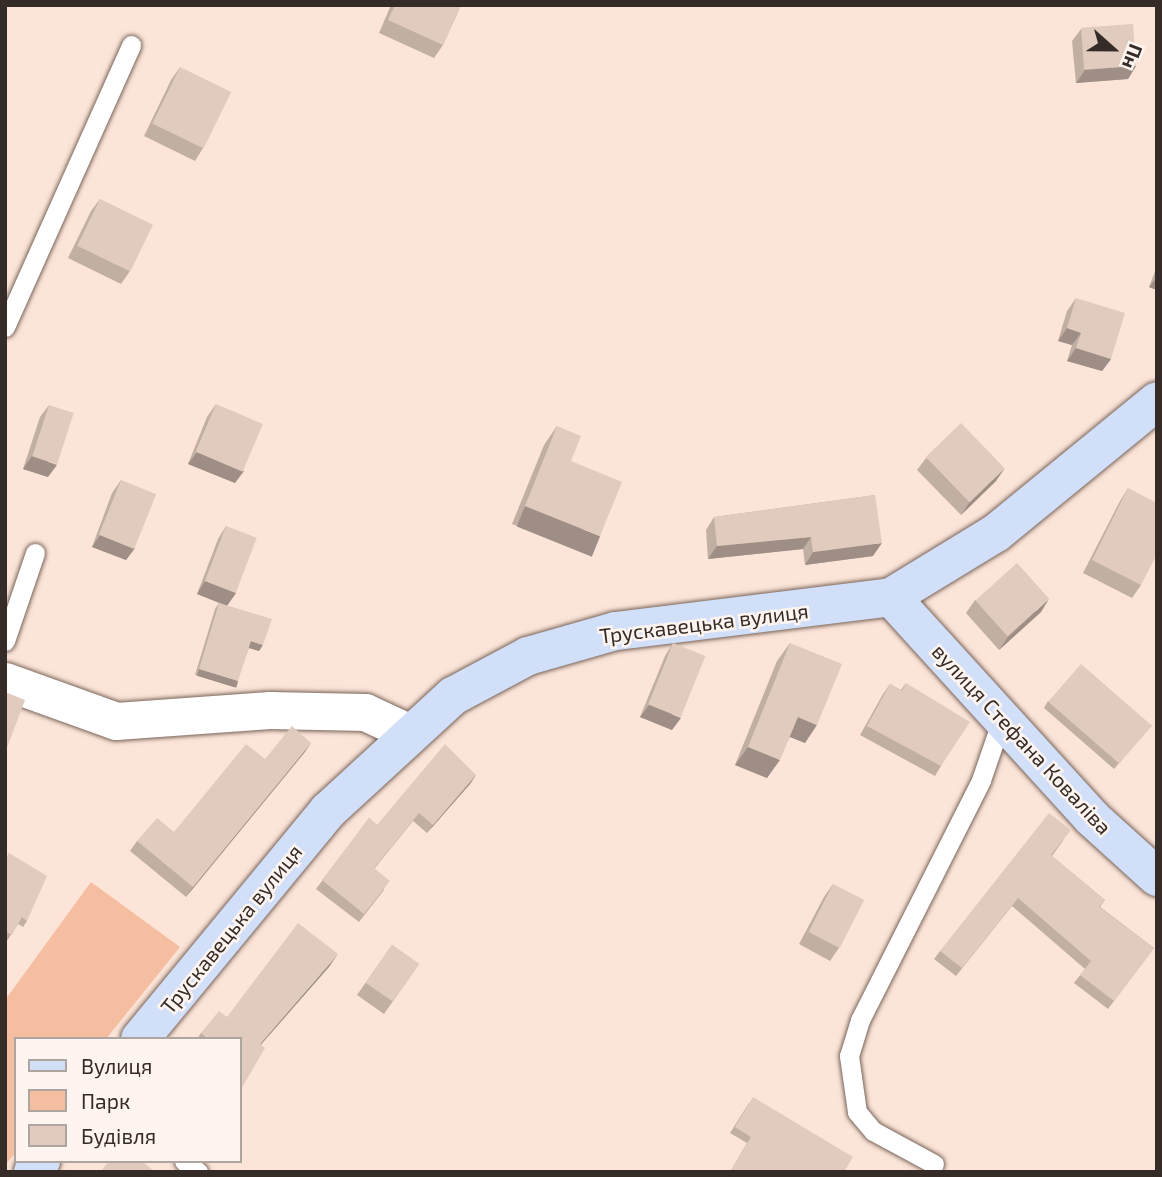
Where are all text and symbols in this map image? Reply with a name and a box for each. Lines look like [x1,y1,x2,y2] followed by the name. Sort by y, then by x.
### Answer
[1078,14,1148,84] north arrow
[1118,41,1148,72] text: Пн
[598,598,810,648] street label: Трускавецька вулиця
[927,639,1117,839] street label: вулиця Стефана Коваліва
[155,839,307,1019] street label: Трускавецька вулиця
[14,1037,242,1163] legend
[81,1053,152,1078] text: Вулиця
[81,1088,130,1113] text: Парк
[81,1123,156,1148] text: Будівля

